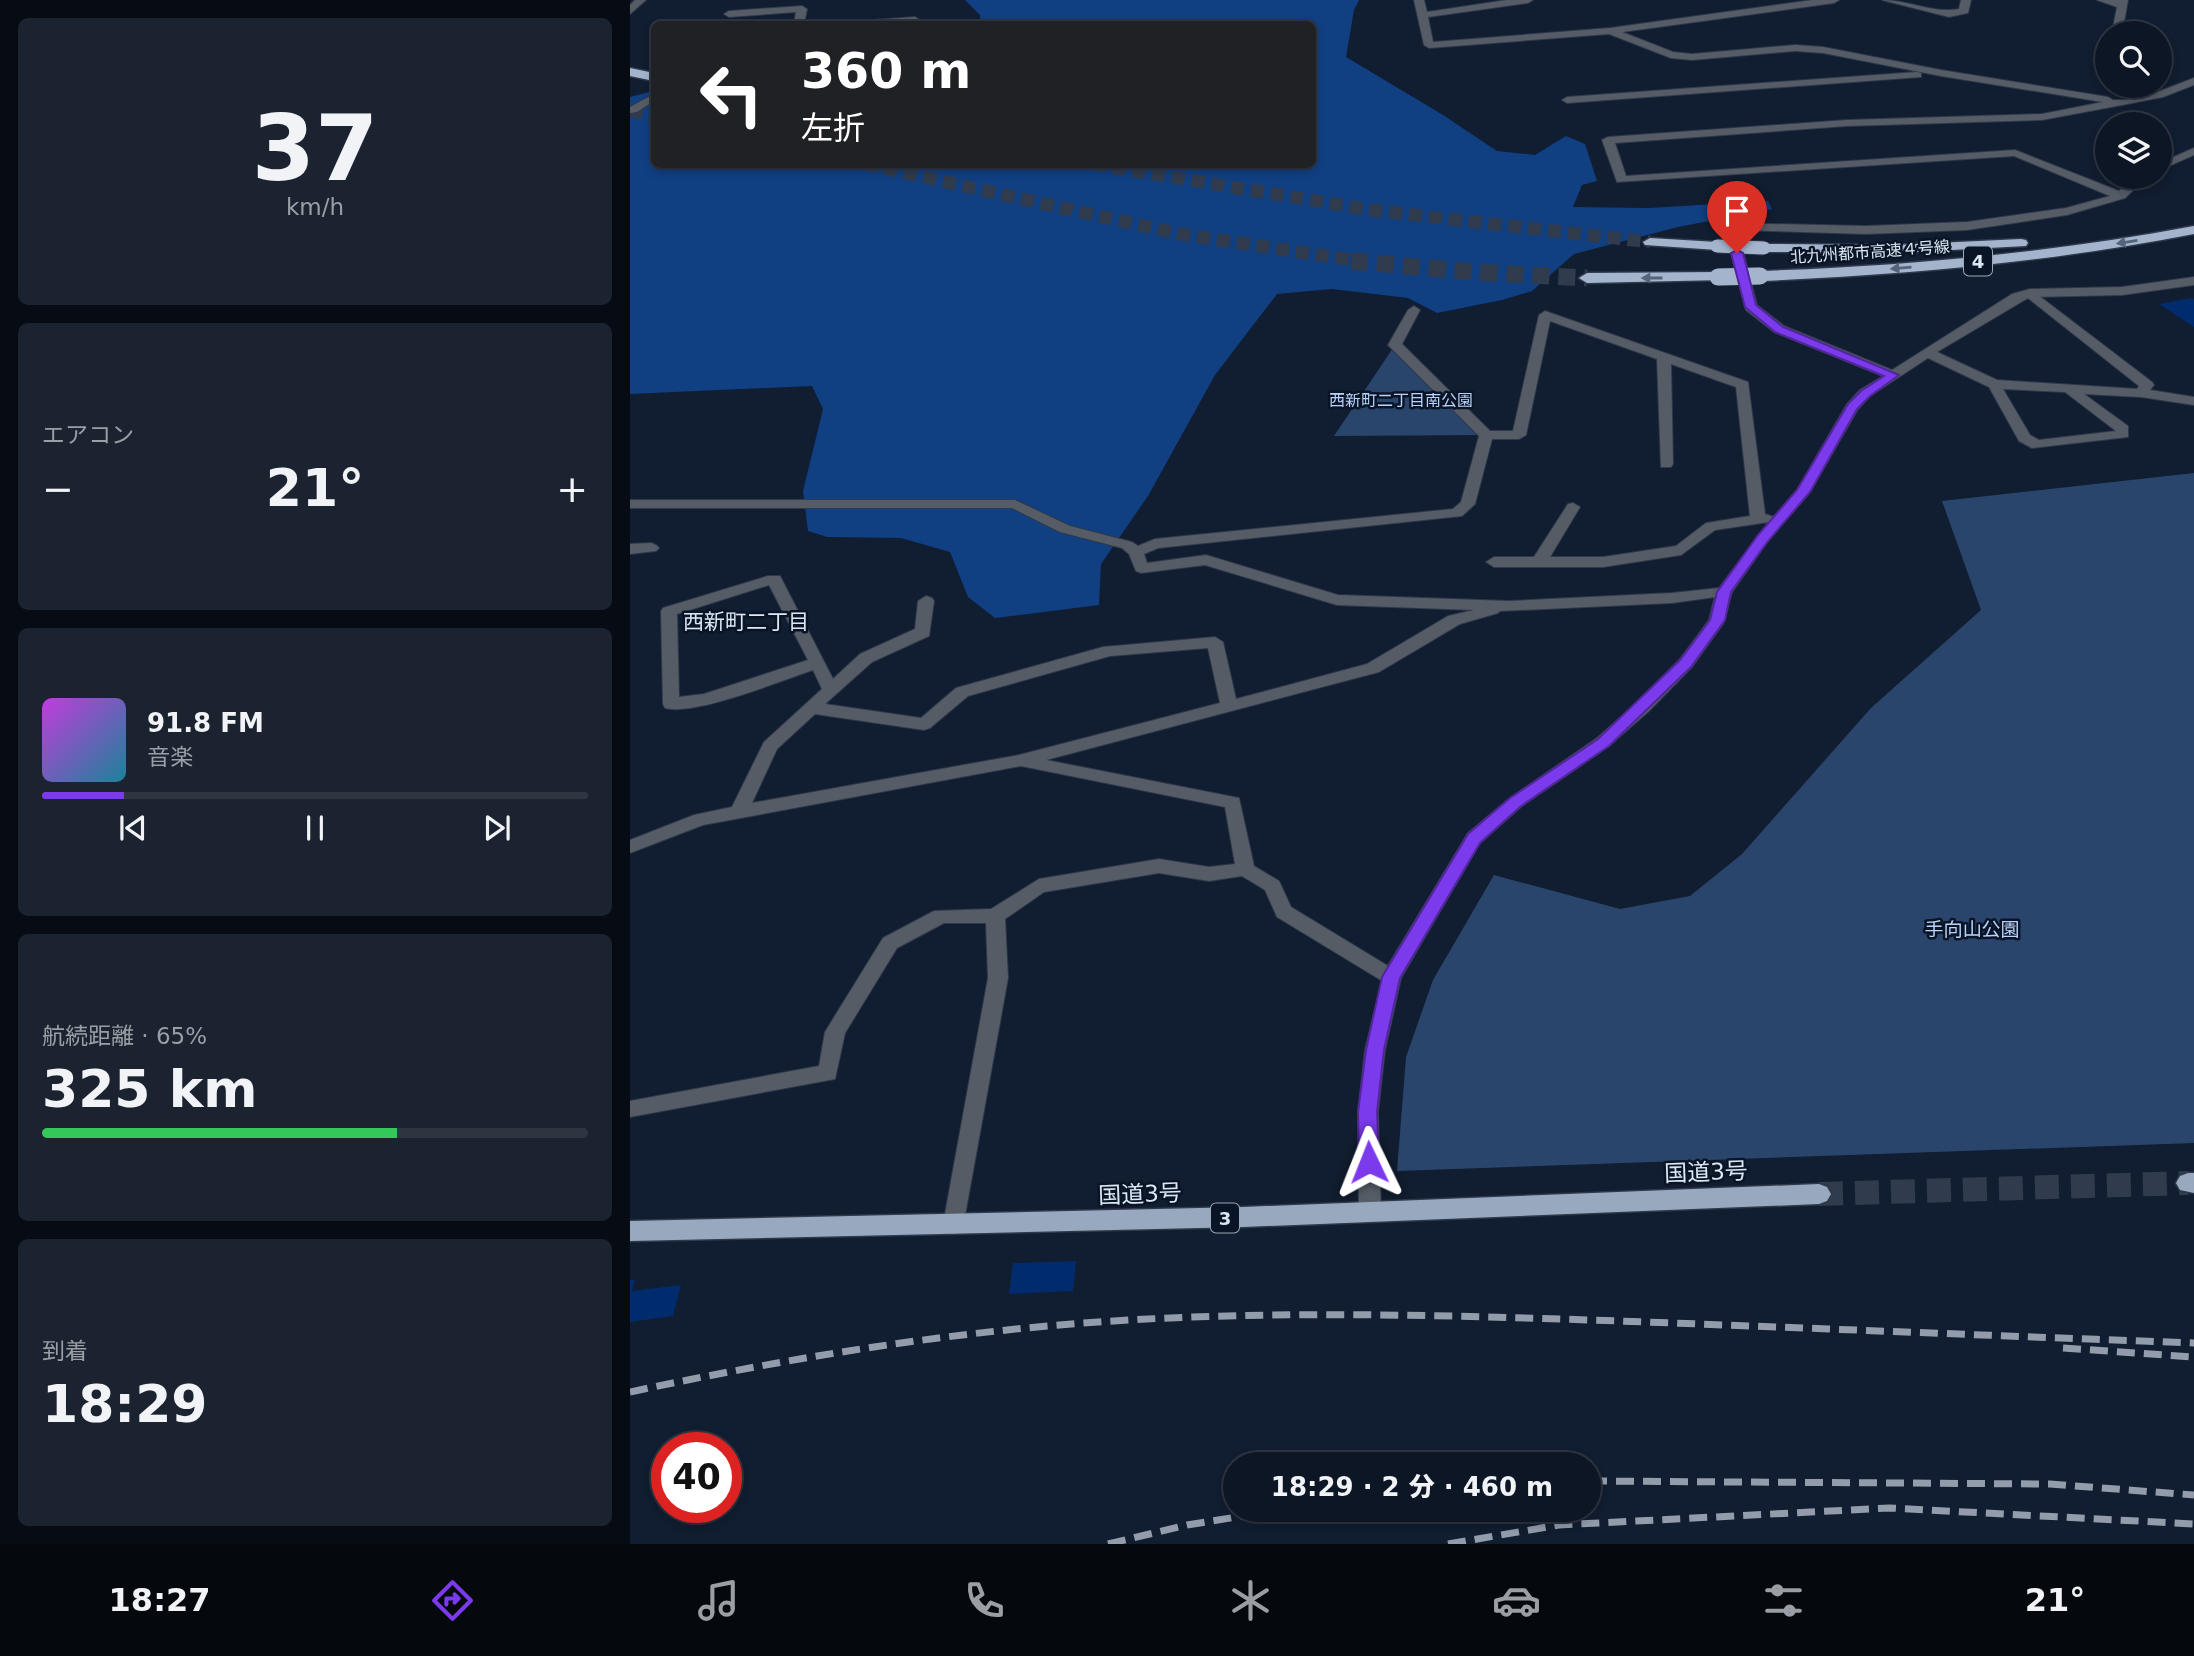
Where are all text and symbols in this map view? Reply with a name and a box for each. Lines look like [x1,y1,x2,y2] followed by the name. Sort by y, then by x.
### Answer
[2095,21,2172,189] map controls
[2095,21,2172,98] button: search
[801,43,971,100] text: 360 m
[686,49,777,140] icon: left
[252,96,378,201] text: 37
[801,109,865,147] text: 左折
[2095,112,2172,189] button: layers
[1707,181,1767,253] pin
[1718,192,1756,230] icon: arrive
[286,194,344,220] text: km/h
[1790,237,1950,267] street label: 北九州都市高速４号線
[2116,237,2138,248] one-way arrow
[1964,246,1992,276] road number: 4
[1890,263,1912,274] one-way arrow
[1641,272,1663,284] one-way arrow
[1329,391,1473,410] park label: 西新町二丁目南公園
[42,422,134,448] text: エアコン
[266,458,364,518] text: 21°
[42,467,74,511] text: −
[556,467,588,511] text: +
[683,610,809,634] district label: 西新町二丁目
[147,708,264,738] text: 91.8 FM
[147,744,193,770] text: 音楽
[114,809,152,847] icon: previous
[296,809,334,847] icon: pause
[478,809,516,847] icon: next
[1924,918,2020,940] park label: 手向山公園
[42,1023,207,1049] text: 航続距離 · 65%
[42,1059,257,1119] text: 325 km
[1332,1125,1406,1199] position arrow
[1664,1158,1748,1186] street label: 国道3号
[1098,1180,1182,1208] street label: 国道3号
[1211,1204,1239,1232] road number: 3
[42,1338,88,1364] text: 到着
[42,1374,208,1434] text: 18:29
[651,1432,742,1523] speed limit sign: 40
[1271,1472,1553,1502] text: 18:29 · 2 分 · 460 m
[428,1576,477,1625] icon: directions
[694,1576,743,1625] icon: music
[960,1576,1009,1625] icon: phone
[1226,1576,1275,1625] icon: climate
[1492,1576,1541,1625] icon: car
[1759,1576,1808,1625] icon: filters
[109,1581,210,1619] text: 18:27
[2025,1581,2085,1619] text: 21°

